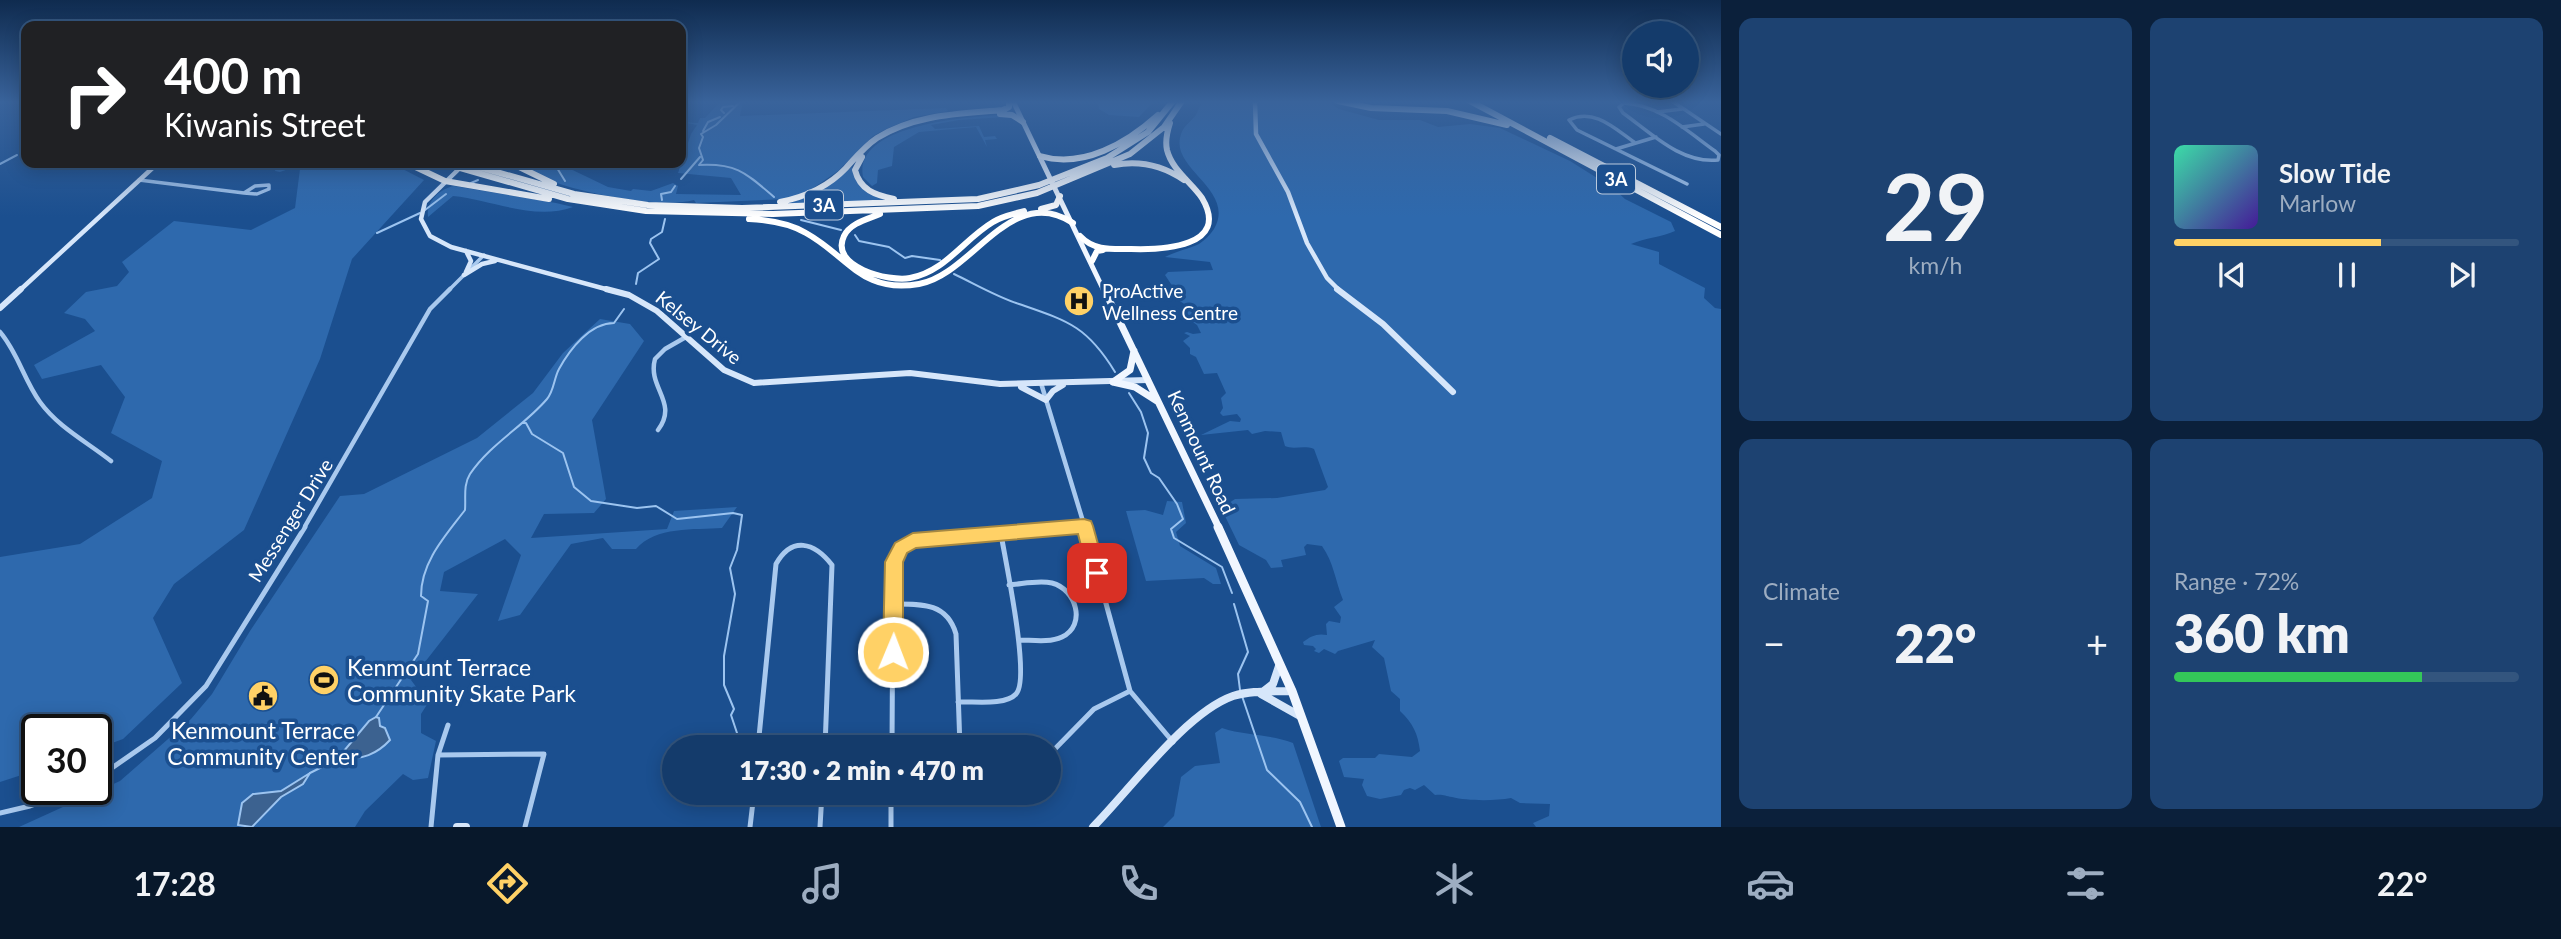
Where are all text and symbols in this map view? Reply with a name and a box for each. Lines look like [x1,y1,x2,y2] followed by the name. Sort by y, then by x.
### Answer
[1622,21,1699,98] map controls
[1622,21,1699,98] button: sound
[164,46,302,104] text: 400 m
[49,49,140,140] icon: right
[164,105,366,144] text: Kiwanis Street
[1883,151,1988,260] text: 29
[2279,157,2391,189] text: Slow Tide
[1597,164,1635,194] road number: 3A
[2279,189,2356,217] text: Marlow
[805,190,843,220] road number: 3A
[1909,251,1962,279] text: km/h
[2213,256,2251,294] icon: previous
[2328,256,2366,294] icon: pause
[2443,256,2481,294] icon: next
[1102,279,1238,324] place label: ProActive Wellness Centre
[1062,284,1096,318] hospital icon: ProActive Wellness Centre
[651,285,747,369] street label: Kelsey Drive
[1163,387,1241,517] street label: Kenmount Road
[243,454,337,586] street label: Messenger Drive
[1067,543,1127,603] pin
[1078,554,1116,592] icon: arrive
[2174,567,2299,595] text: Range · 72%
[1763,577,1840,605] text: Climate
[2174,602,2350,664] text: 360 km
[1895,612,1976,674] text: 22°
[856,615,930,689] position arrow
[1763,620,1785,666] text: −
[2086,620,2108,666] text: +
[347,653,576,707] place label: Kenmount Terrace Community Skate Park
[307,663,341,697] sports icon: Kenmount Terrace Community Skate Park
[246,679,280,713] public building icon: Kenmount Terrace Community Center
[21,714,112,805] speed limit sign: 30
[167,716,359,770] place label: Kenmount Terrace Community Center
[739,754,984,786] text: 17:30 · 2 min · 470 m
[483,859,532,908] icon: directions
[798,859,847,908] icon: music
[1114,859,1163,908] icon: phone
[1430,859,1479,908] icon: climate
[1746,859,1795,908] icon: car
[2061,859,2110,908] icon: filters
[133,864,216,903] text: 17:28
[2377,864,2428,903] text: 22°

